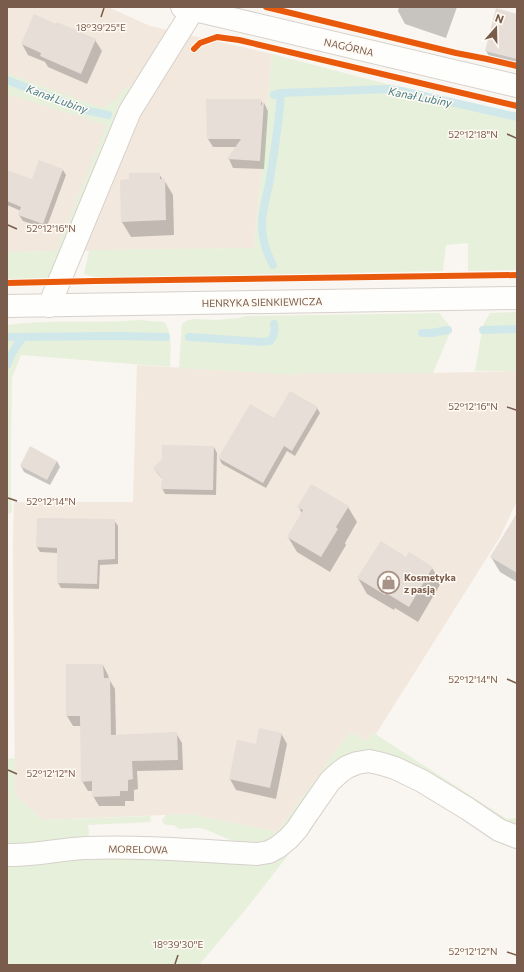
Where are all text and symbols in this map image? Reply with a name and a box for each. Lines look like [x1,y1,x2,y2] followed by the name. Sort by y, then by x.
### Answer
[476,8,516,48] north arrow
[493,11,506,26] text: N
[76,21,126,33] text: 18°39'25"E
[323,35,375,59] street label: NAGÓRNA
[25,81,90,116] water label: Kanał Lubiny
[387,84,453,109] water label: Kanał Lubiny
[448,128,498,140] text: 52°12'18"N
[26,222,76,234] text: 52°12'16"N
[202,295,322,309] street label: HENRYKA SIENKIEWICZA
[448,400,498,412] text: 52°12'16"N
[26,495,76,507] text: 52°12'14"N
[376,570,402,596] shop icon: Kosmetyka z pasją
[404,571,456,595] place label: Kosmetyka z pasją
[448,673,498,685] text: 52°12'14"N
[27,767,76,779] text: 52°12'12"N
[108,842,168,856] street label: MORELOWA
[153,938,203,950] text: 18°39'30"E
[449,945,498,957] text: 52°12'12"N

